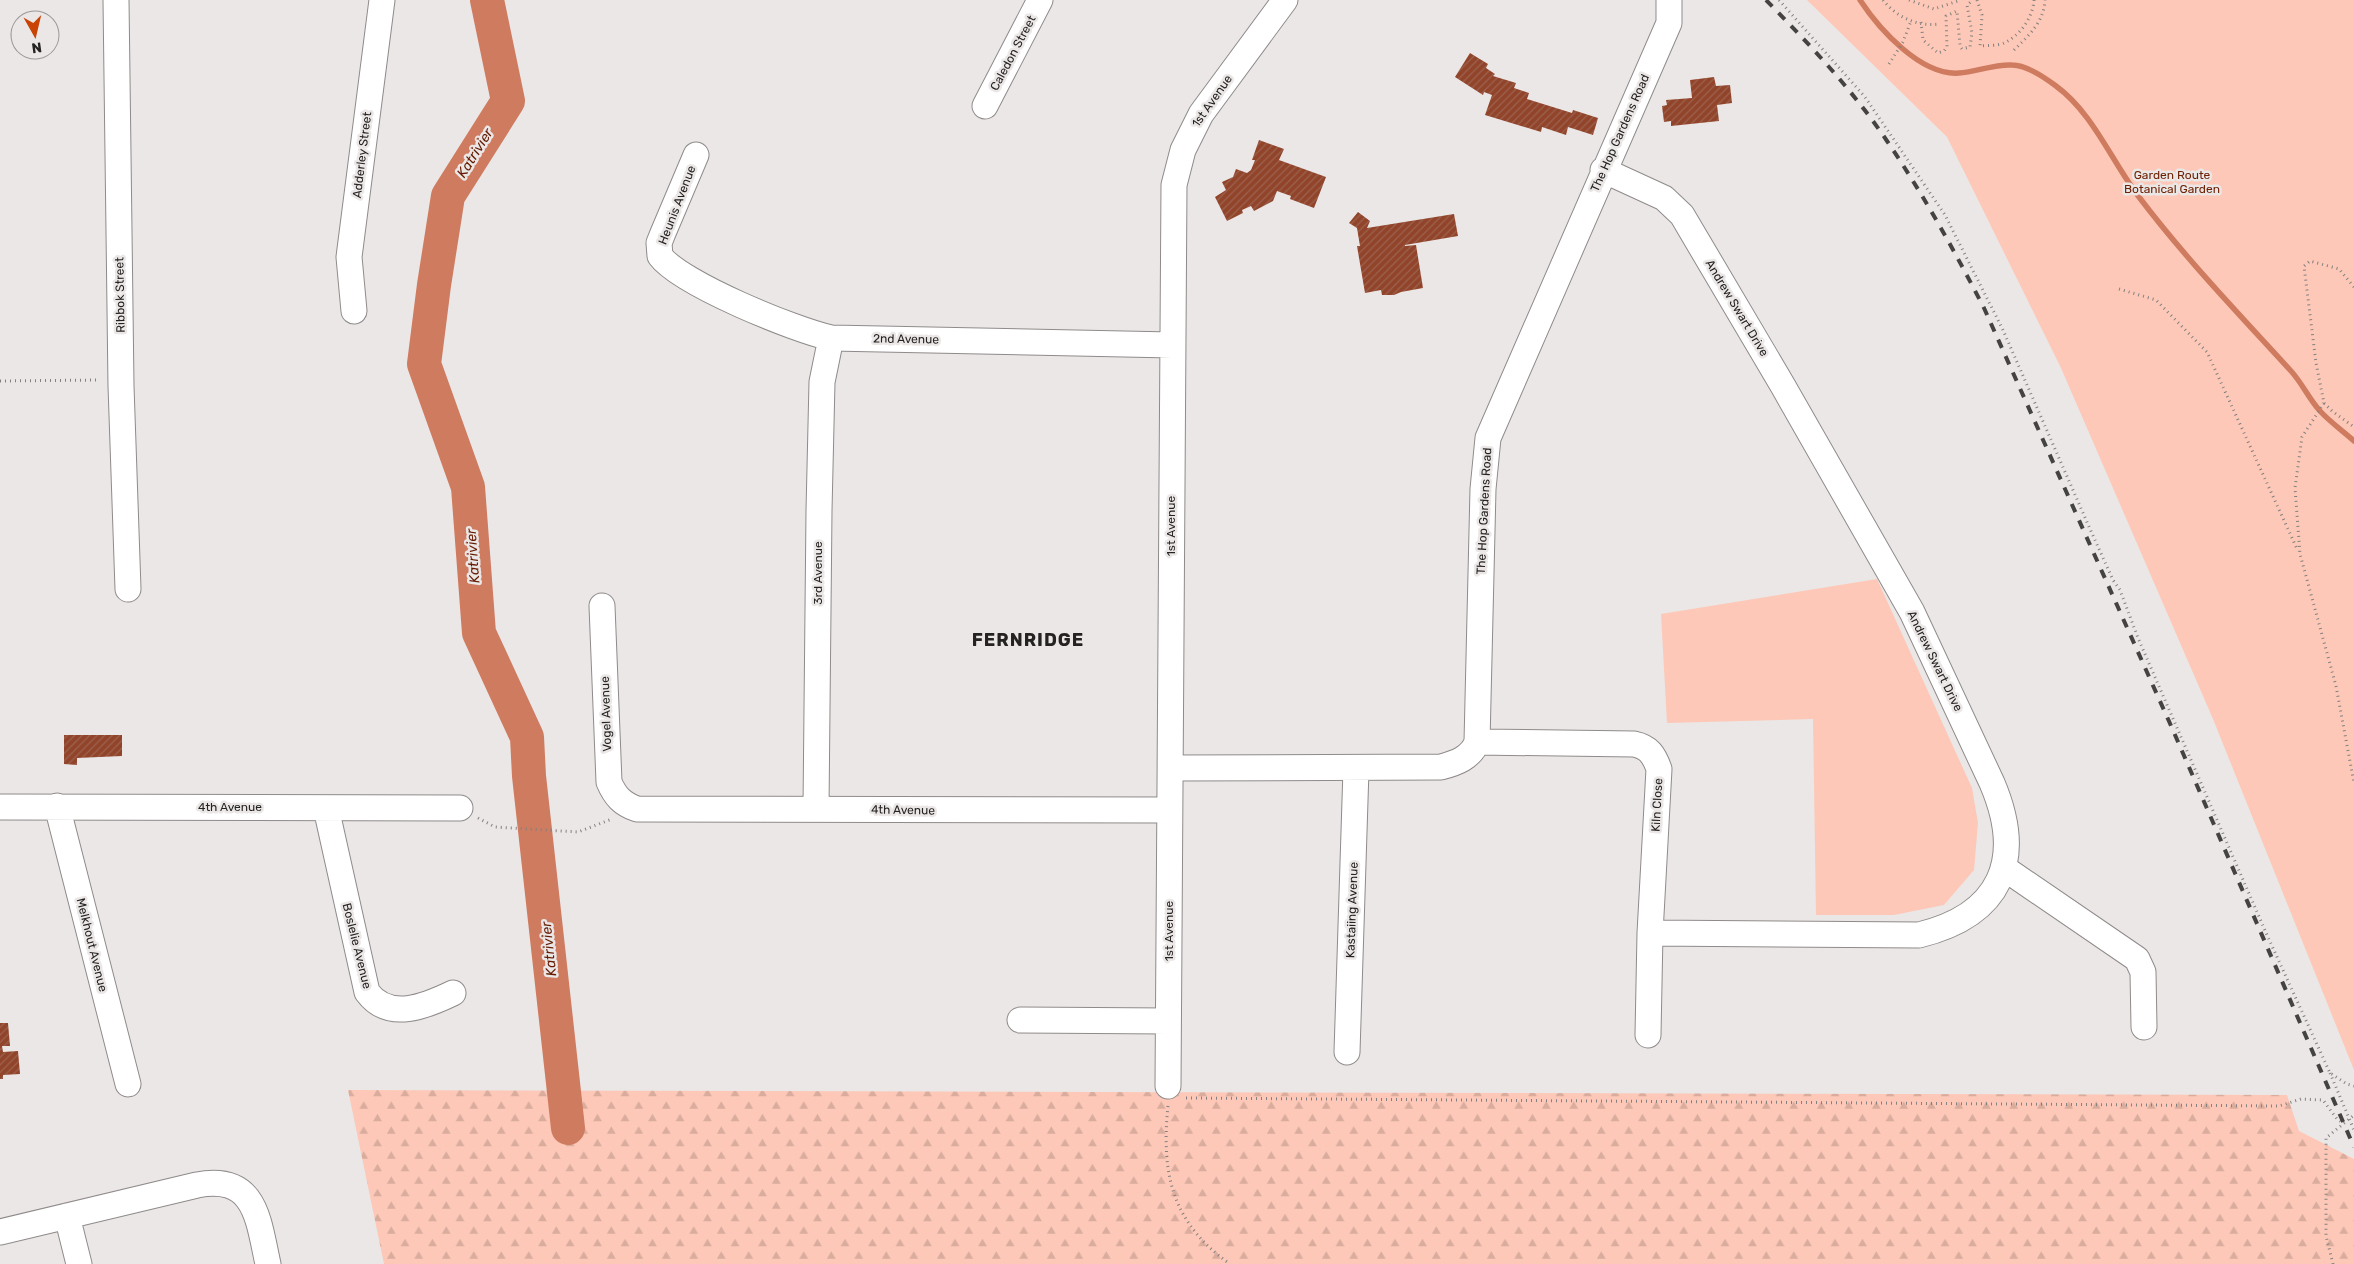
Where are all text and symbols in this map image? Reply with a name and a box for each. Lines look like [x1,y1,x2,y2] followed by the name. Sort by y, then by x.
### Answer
[10,10,60,60] north arrow
[987,13,1039,93] street label: Caledon Street
[31,38,43,56] text: N
[1189,72,1235,130] street label: 1st Avenue
[1588,72,1652,194] street label: The Hop Gardens Road
[350,111,374,199] street label: Adderley Street
[453,125,497,181] water label: Katrivier
[656,163,699,246] street label: Heunis Avenue
[2124,168,2220,196] park label: Garden Route Botanical Garden
[112,257,128,333] street label: Ribbok Street
[1703,257,1772,359] street label: Andrew Swart Drive
[873,331,939,347] street label: 2nd Avenue
[1474,447,1494,575] street label: The Hop Gardens Road
[1164,495,1178,556] street label: 1st Avenue
[463,527,483,584] water label: Katrivier
[811,541,825,605] street label: 3rd Avenue
[1905,608,1966,714] street label: Andrew Swart Drive
[972,629,1084,651] district label: FERNRIDGE
[598,676,614,752] street label: Vogel Avenue
[1649,777,1665,832] street label: Kiln Close
[198,800,262,814] street label: 4th Avenue
[871,802,935,818] street label: 4th Avenue
[1343,861,1361,958] street label: Kastaiing Avenue
[74,897,110,994] street label: Melkhout Avenue
[1162,900,1176,961] street label: 1st Avenue
[340,902,374,991] street label: Boslelie Avenue
[538,920,560,977] water label: Katrivier

